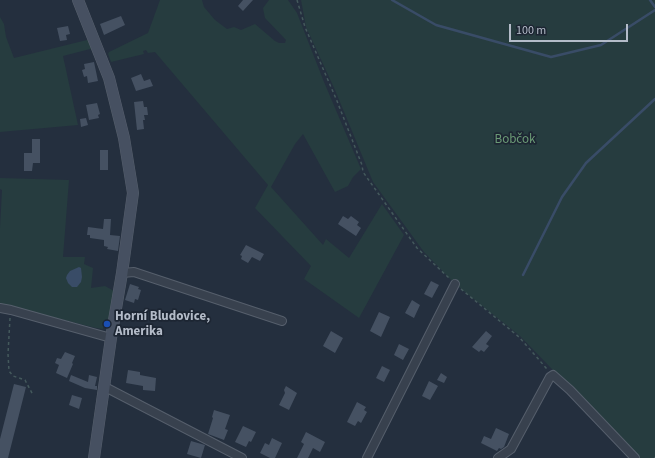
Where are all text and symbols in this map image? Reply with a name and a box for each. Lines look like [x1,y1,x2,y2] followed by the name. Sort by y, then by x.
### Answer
[511,16,630,42] scale bar
[516,22,546,39] text: 100 m
[494,132,536,148] park label: Bobčok
[115,309,210,340] place label: Horní Bludovice, Amerika
[102,319,112,329] marker: Horní Bludovice, Amerika

